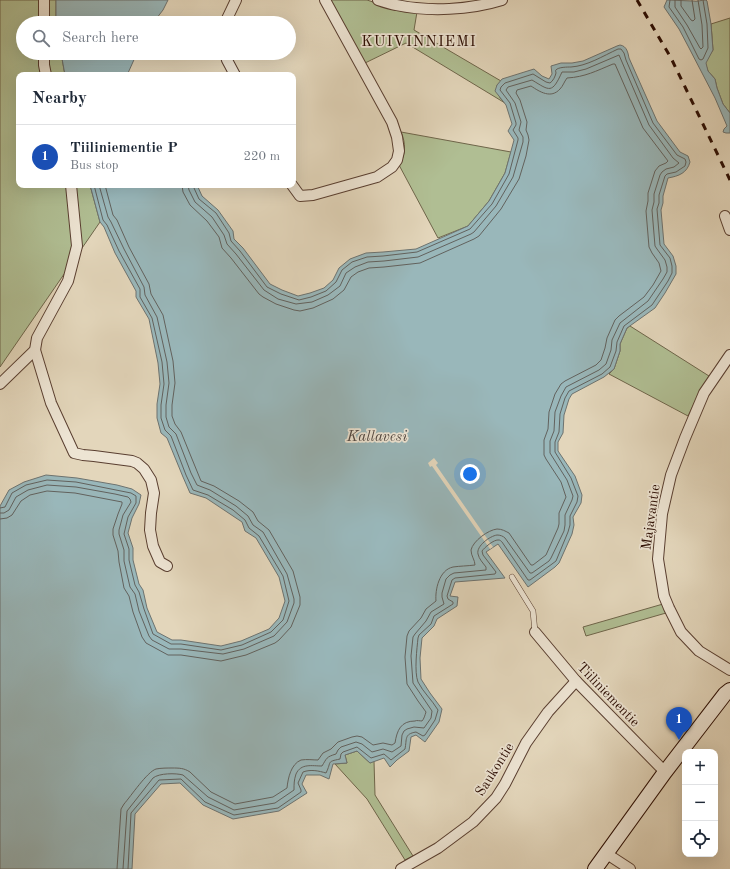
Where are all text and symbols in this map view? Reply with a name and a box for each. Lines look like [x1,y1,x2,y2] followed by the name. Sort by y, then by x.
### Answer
[16,16,296,60] search box
[30,27,52,49] icon: search
[62,31,139,46] text: Search here
[361,35,477,50] district label: KUIVINNIEMI
[32,90,87,107] text: Nearby
[70,141,178,156] text: Tiiliniementie P
[41,150,49,163] text: 1
[243,150,280,163] text: 220 m
[70,159,119,172] text: Bus stop
[346,430,407,445] water label: Kallavesi
[460,464,480,484] your location
[639,483,663,551] street label: Majavantie
[574,660,642,729] street label: Tiiliniementie
[666,707,692,740] pin: 1
[473,740,517,799] street label: Saukontie
[682,749,718,857] map controls
[682,749,718,785] button: +
[682,785,718,821] button: −
[682,821,718,857] button: locate

